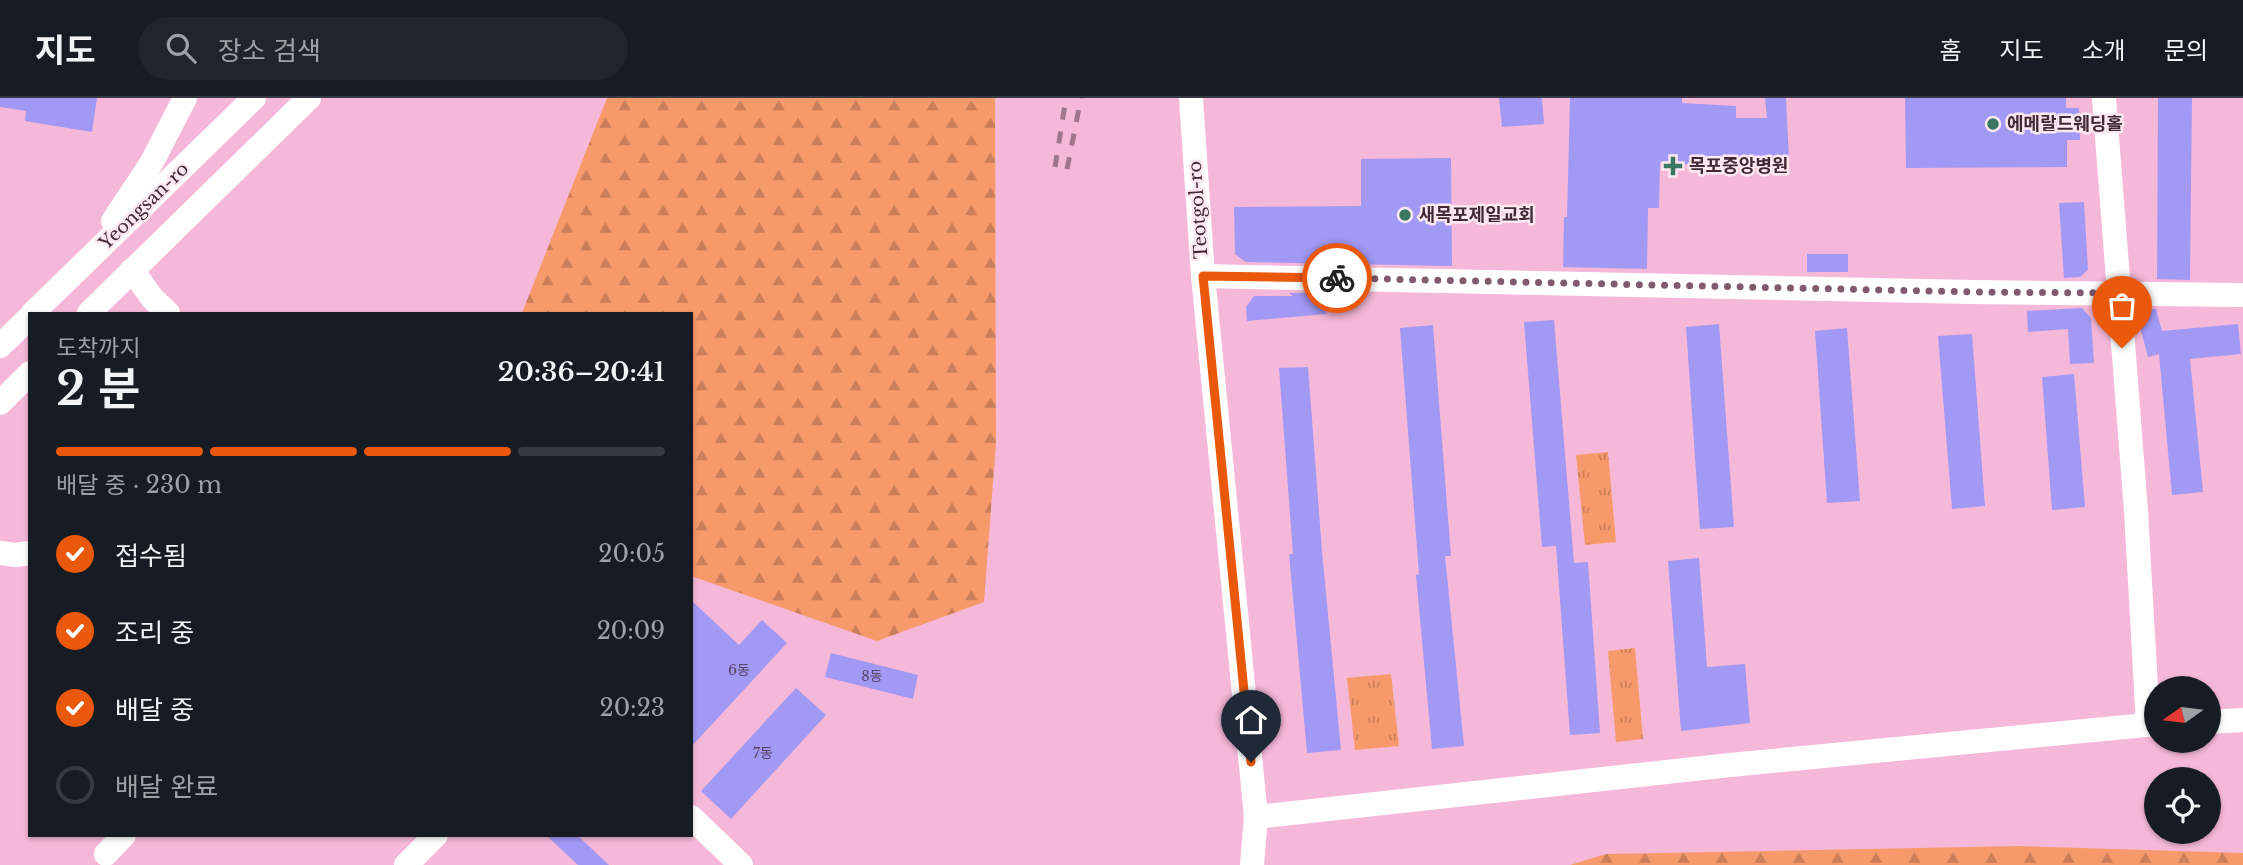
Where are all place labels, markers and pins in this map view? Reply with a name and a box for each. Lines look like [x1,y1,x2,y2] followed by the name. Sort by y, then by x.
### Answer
[2007,113,2123,135] place label: 에메랄드웨딩홀
[1985,116,2001,132] marker: 에메랄드웨딩홀
[1689,155,1788,177] place label: 목포중앙병원
[1663,156,1683,176] marker: 목포중앙병원
[1419,204,1535,226] place label: 새목포제일교회
[1397,207,1413,223] marker: 새목포제일교회
[2092,276,2152,348] pin
[1221,690,1281,762] pin

